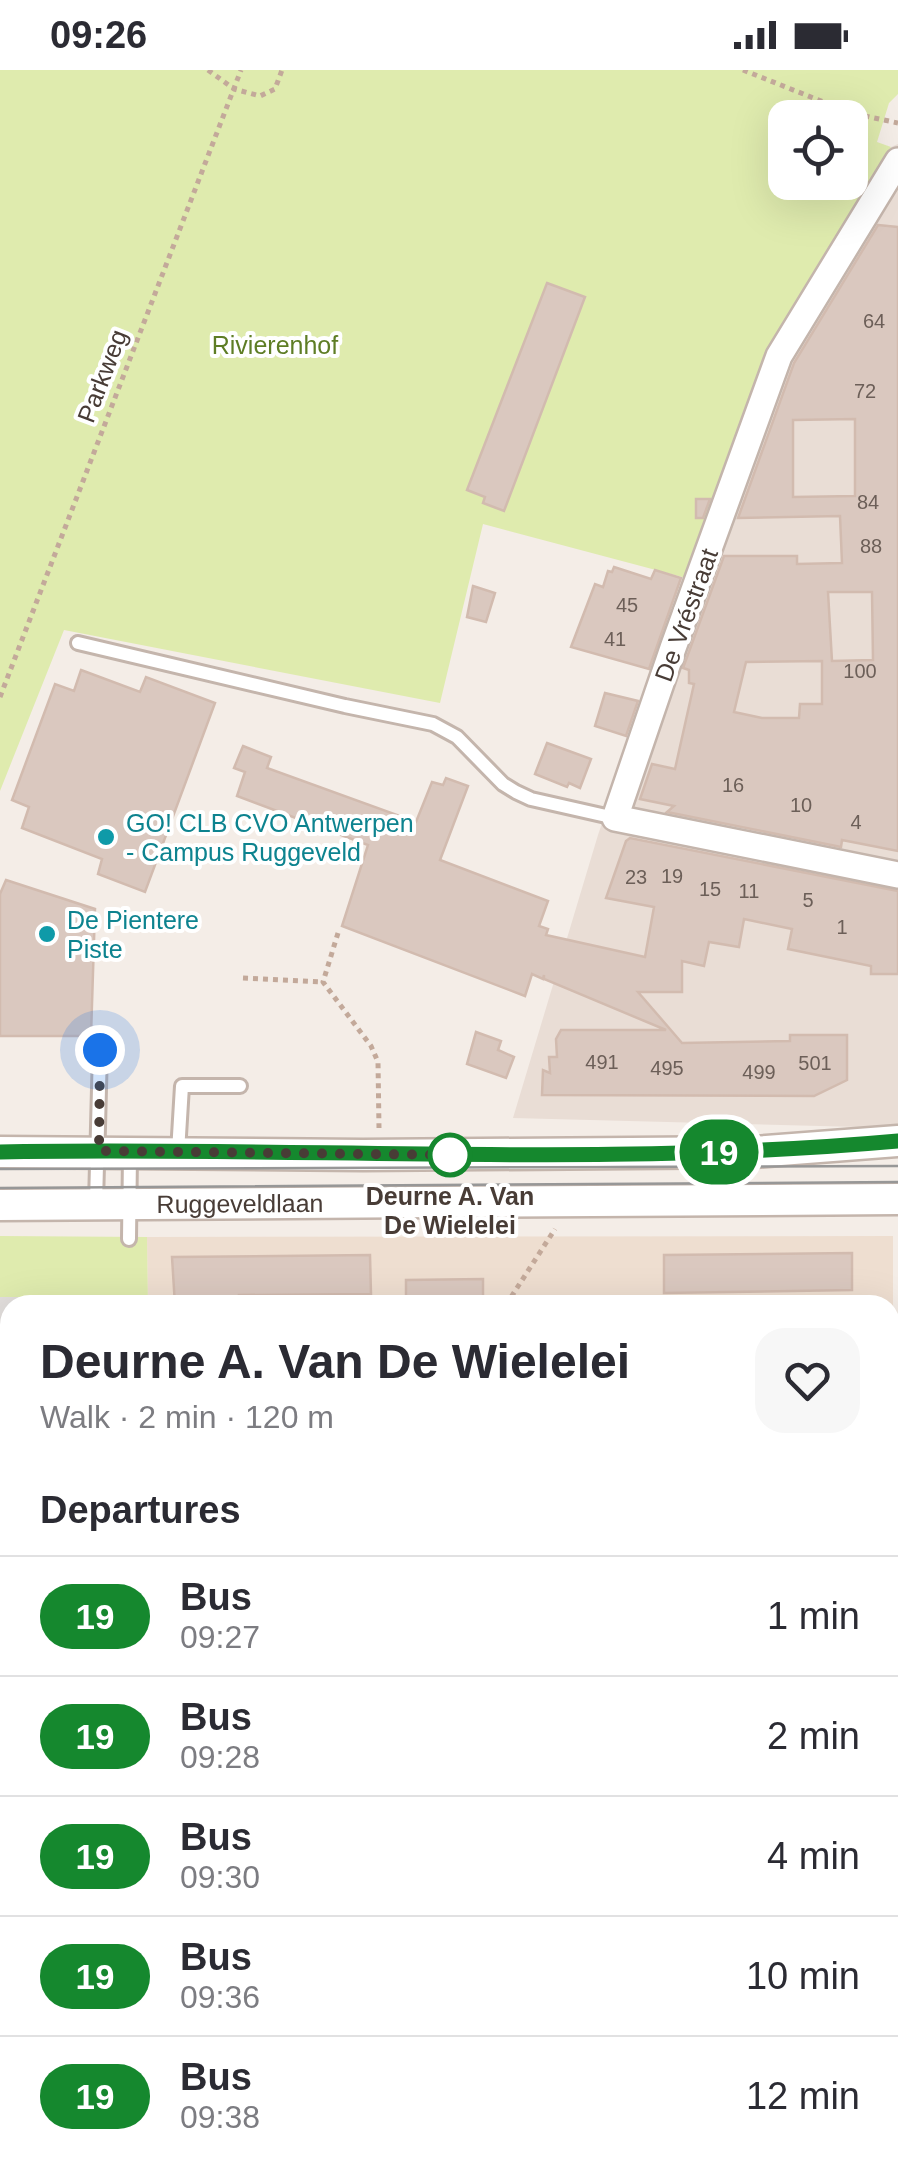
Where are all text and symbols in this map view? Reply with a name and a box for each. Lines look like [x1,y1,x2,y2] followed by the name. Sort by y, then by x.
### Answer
[50,14,147,56] text: 09:26
[768,100,868,200] map controls
[768,100,868,200] button: locate
[863,310,885,332] house number: 64
[72,326,132,426] street label: Parkweg
[212,331,338,359] park label: Rivierenhof
[854,380,876,402] house number: 72
[857,491,879,513] house number: 84
[860,535,882,557] house number: 88
[649,545,723,685] street label: De Vréstraat
[616,594,638,616] house number: 45
[604,628,626,650] house number: 41
[843,660,877,682] house number: 100
[722,774,744,796] house number: 16
[790,794,812,816] house number: 10
[126,809,414,866] place label: GO! CLB CVO Antwerpen - Campus Ruggeveld
[850,811,862,833] house number: 4
[95,826,117,848] marker: GO! CLB CVO Antwerpen - Campus Ruggeveld
[661,865,683,887] house number: 19
[625,866,647,888] house number: 23
[699,878,721,900] house number: 15
[739,880,759,902] house number: 11
[802,889,814,911] house number: 5
[67,906,199,963] place label: De Pientere Piste
[836,916,848,938] house number: 1
[36,923,58,945] marker: De Pientere Piste
[75,1025,125,1075] your location
[585,1051,619,1073] house number: 491
[798,1052,832,1074] house number: 501
[650,1057,684,1079] house number: 495
[742,1061,776,1083] house number: 499
[674,1120,764,1184] line badge: 19
[700,1133,738,1172] text: 19
[429,1134,471,1176] marker: Deurne A. Van De Wielelei
[366,1182,534,1239] place label: Deurne A. Van De Wielelei
[156,1189,324,1218] street label: Ruggeveldlaan
[755,1328,860,1433] button: heart
[40,1335,630,1388] text: Deurne A. Van De Wielelei
[40,1399,334,1435] text: Walk · 2 min · 120 m
[40,1489,241,1531] text: Departures
[180,1576,252,1618] text: Bus
[767,1595,860,1637] text: 1 min
[76,1597,114,1636] text: 19
[180,1619,260,1655] text: 09:27
[180,1696,252,1738] text: Bus
[767,1715,860,1757] text: 2 min
[76,1717,114,1756] text: 19
[180,1739,260,1775] text: 09:28
[180,1816,252,1858] text: Bus
[767,1835,860,1877] text: 4 min
[76,1837,114,1876] text: 19
[180,1859,260,1895] text: 09:30
[180,1936,252,1978] text: Bus
[746,1955,860,1997] text: 10 min
[76,1957,114,1996] text: 19
[180,1979,260,2015] text: 09:36
[180,2056,252,2098] text: Bus
[746,2075,860,2117] text: 12 min
[76,2077,114,2116] text: 19
[180,2099,260,2135] text: 09:38

